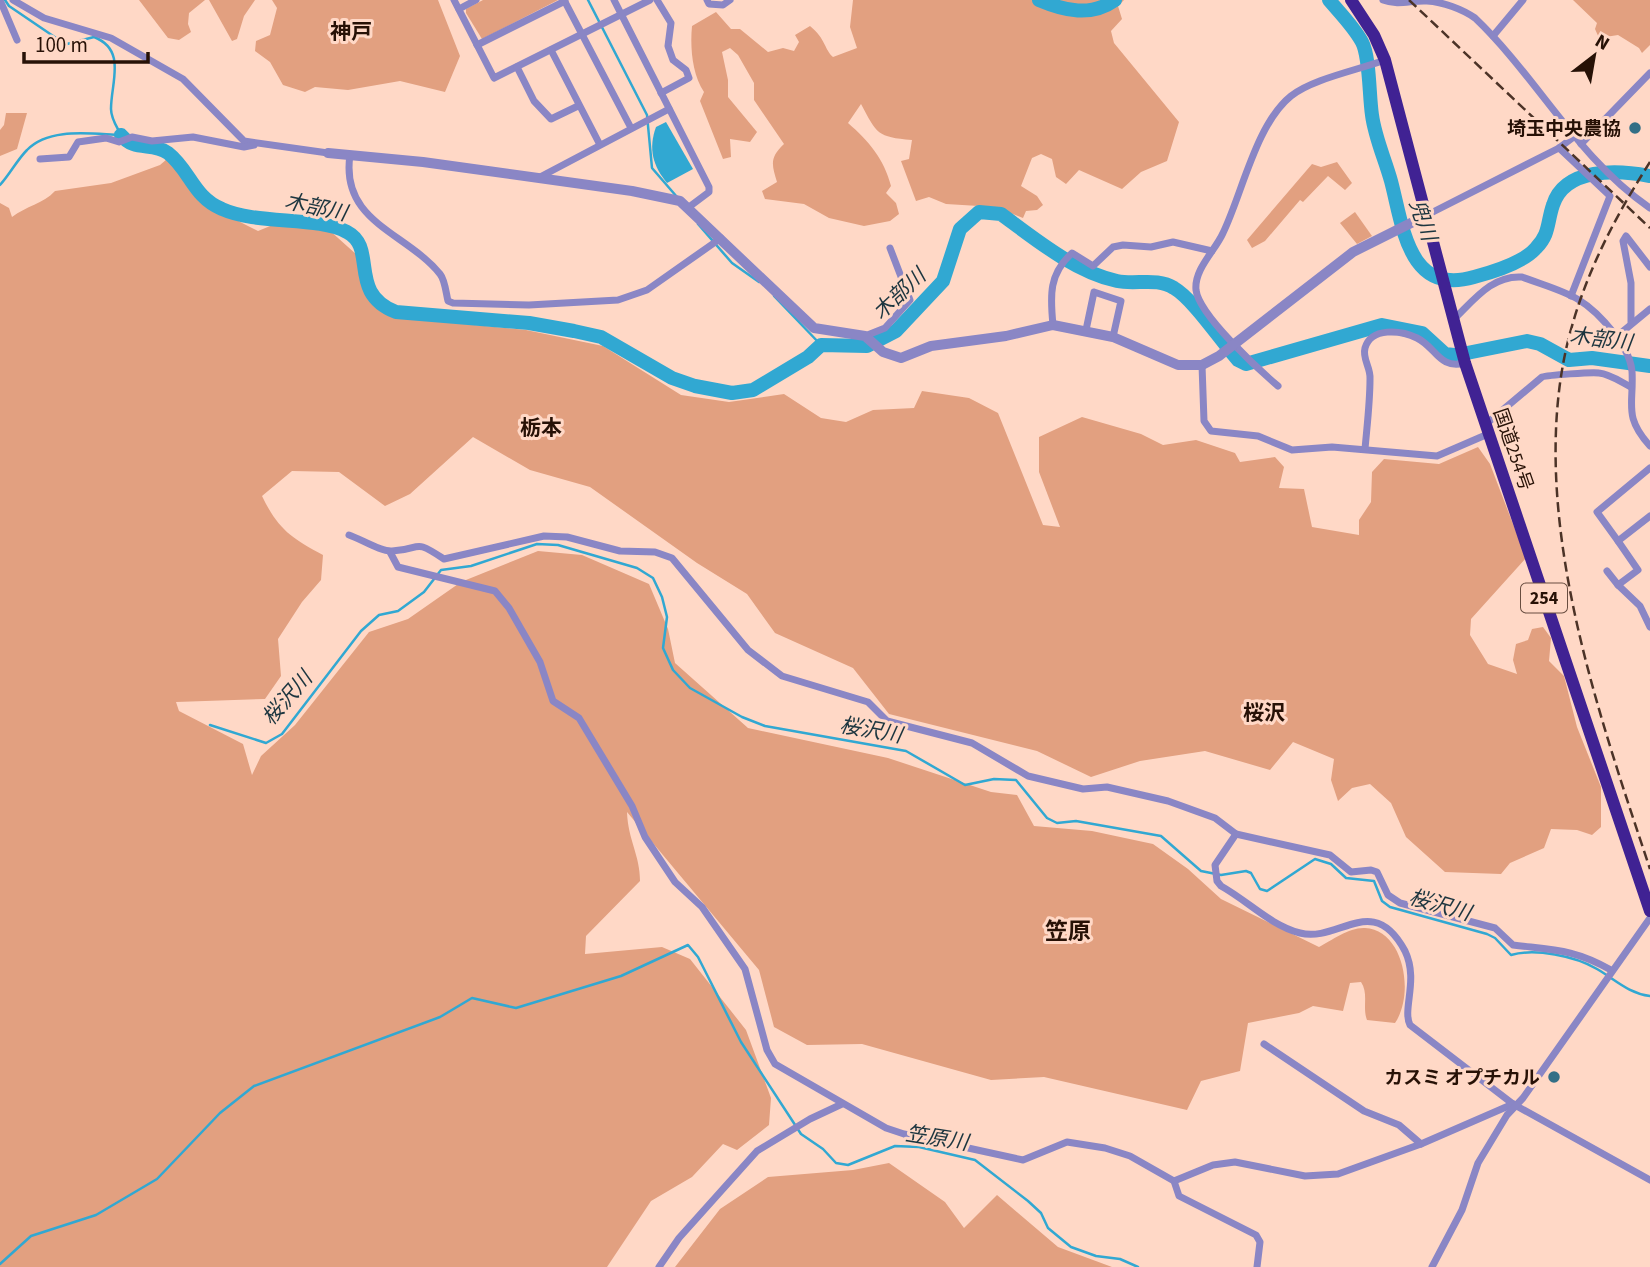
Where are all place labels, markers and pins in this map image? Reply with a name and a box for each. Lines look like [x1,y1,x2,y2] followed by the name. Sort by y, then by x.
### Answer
[1507,116,1621,143] place label: 埼玉中央農協
[1627,120,1643,136] marker: 埼玉中央農協
[1384,1065,1540,1092] place label: カスミ オプチカル
[1546,1069,1562,1085] marker: カスミ オプチカル

